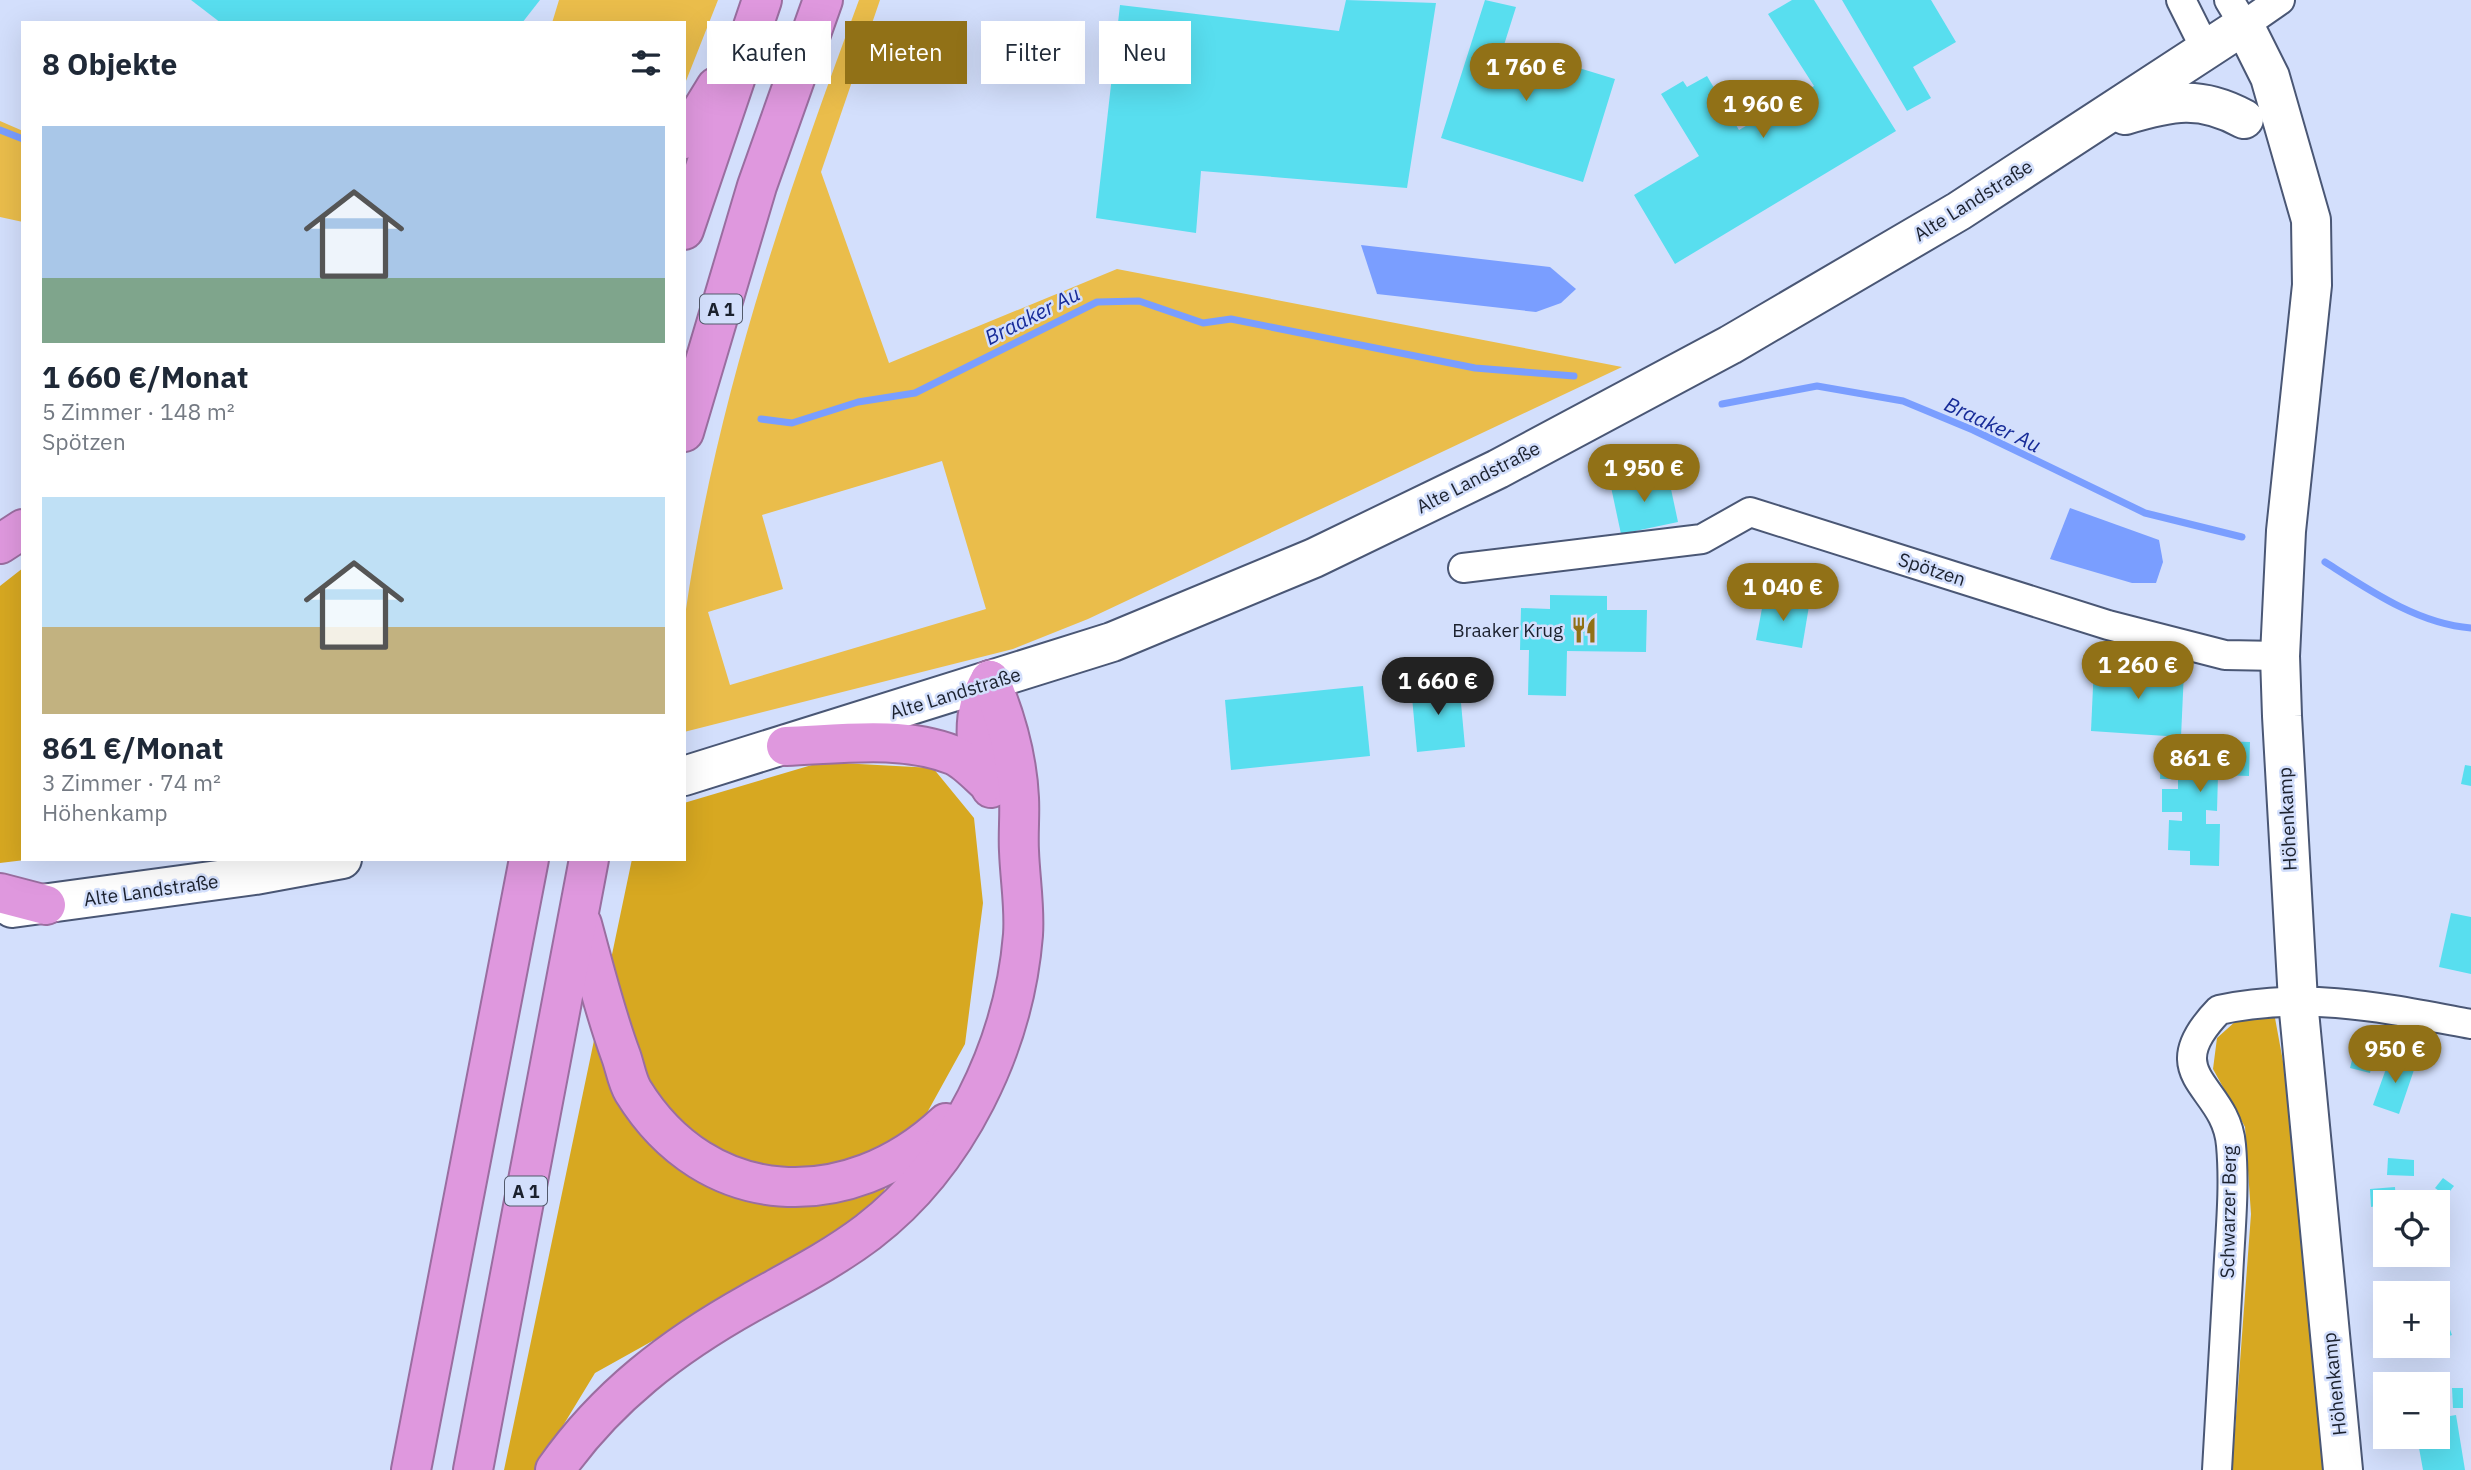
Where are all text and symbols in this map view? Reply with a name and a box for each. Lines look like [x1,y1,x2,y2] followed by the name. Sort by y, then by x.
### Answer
[707,21,831,84] chip: Kaufen
[845,21,967,84] chip: Mieten
[981,21,1085,84] chip: Filter
[1099,21,1191,84] chip: Neu
[1461,43,1591,103] pin: 1 760 €
[42,44,177,83] text: 8 Objekte
[627,44,665,82] icon: filters
[1486,51,1566,81] text: 1 760 €
[1698,80,1828,140] pin: 1 960 €
[1723,88,1803,118] text: 1 960 €
[1909,154,2037,246] street label: Alte Landstraße
[291,171,417,297] icon: home
[980,279,1084,351] water label: Braaker Au
[700,295,742,324] road number: A 1
[42,357,249,396] text: 1 660 €/Monat
[1940,389,2046,459] water label: Braaker Au
[42,396,235,426] text: 5 Zimmer · 148 m²
[42,426,126,456] text: Spötzen
[1412,436,1544,518] street label: Alte Landstraße
[1579,444,1709,504] pin: 1 950 €
[1604,452,1684,482] text: 1 950 €
[291,542,417,668] icon: home
[1895,547,1969,591] street label: Spötzen
[1718,564,1848,623] pin: 1 040 €
[1743,571,1823,601] text: 1 040 €
[1569,615,1599,645] restaurant icon: Braaker Krug
[1452,618,1563,642] place label: Braaker Krug
[2073,642,2203,701] pin: 1 260 €
[2098,649,2178,679] text: 1 260 €
[1373,658,1503,717] pin: 1 660 €
[887,662,1023,724] street label: Alte Landstraße
[1398,665,1478,695] text: 1 660 €
[42,728,223,767] text: 861 €/Monat
[2151,734,2249,794] pin: 861 €
[2169,742,2231,772] text: 861 €
[42,767,221,797] text: 3 Zimmer · 74 m²
[2272,767,2302,871] street label: Höhenkamp
[42,797,168,827] text: Höhenkamp
[82,869,220,911] street label: Alte Landstraße
[2346,1026,2444,1085] pin: 950 €
[2364,1033,2426,1063] text: 950 €
[2215,1145,2241,1279] street label: Schwarzer Berg
[505,1176,547,1206] road number: A 1
[2373,1190,2450,1449] map controls
[2373,1190,2450,1267] button: locate
[2373,1281,2450,1358] button: +
[2317,1331,2351,1437] street label: Höhenkamp
[2373,1372,2450,1449] button: −

